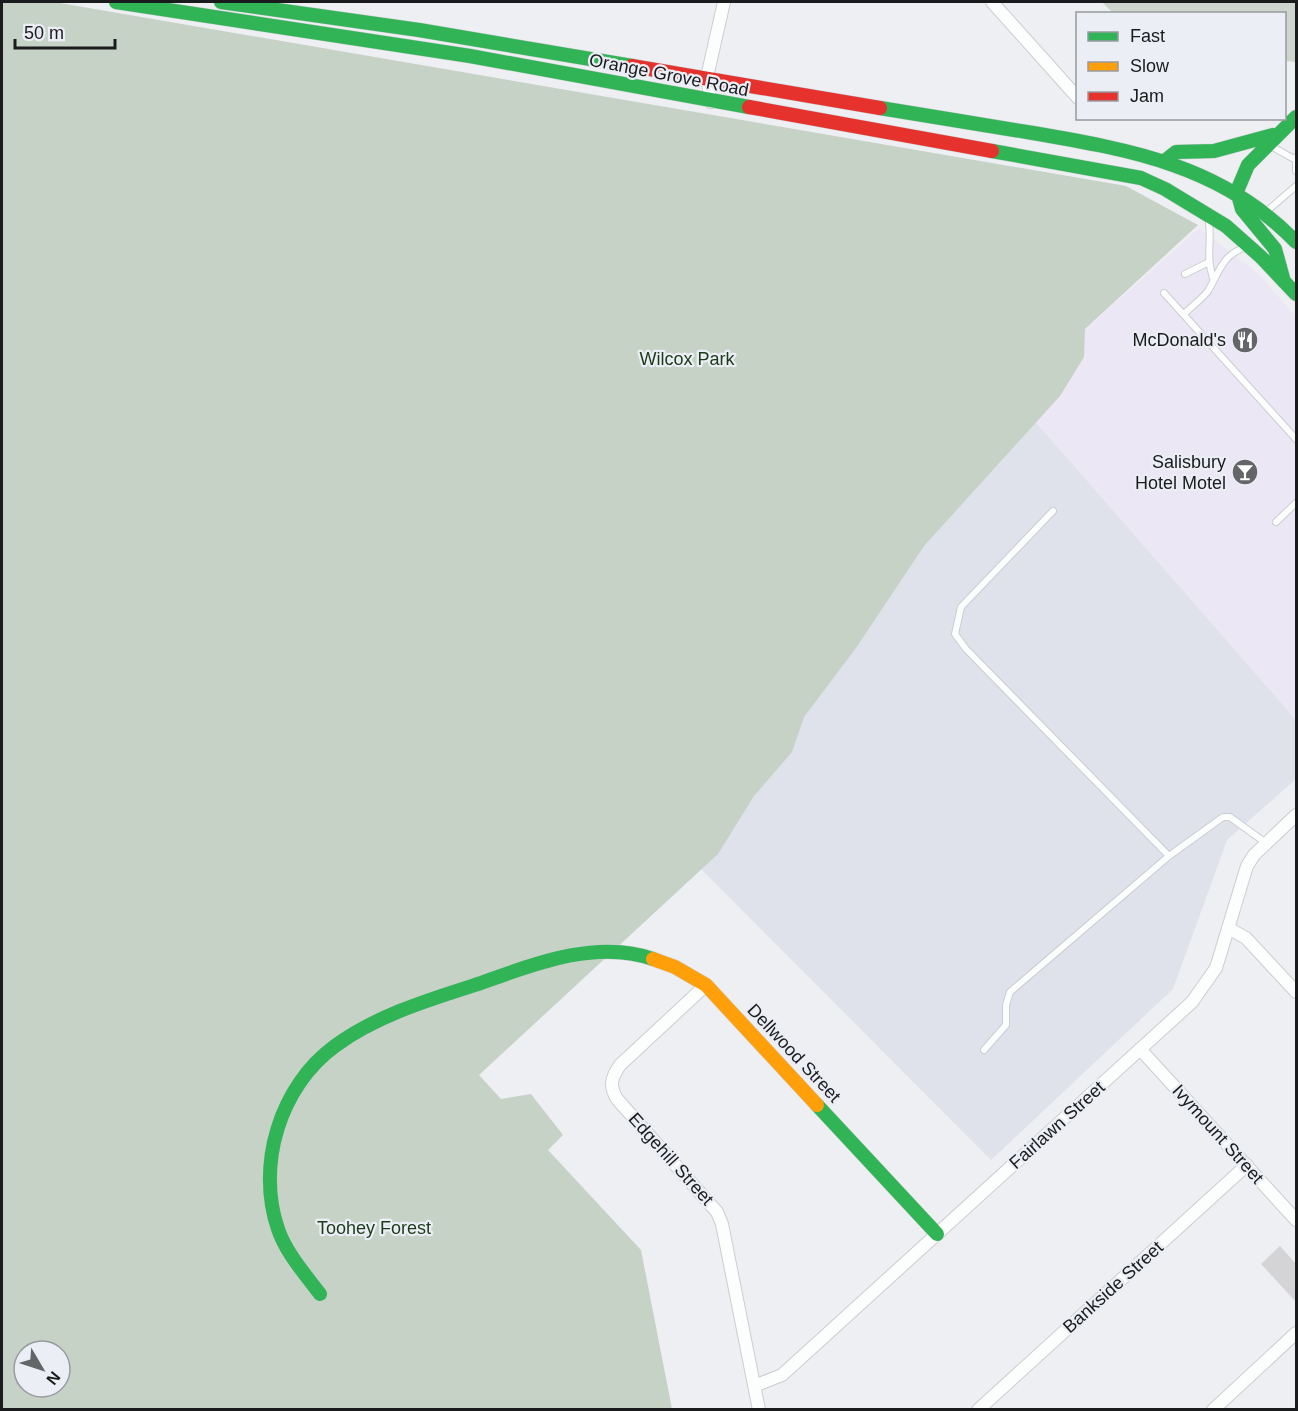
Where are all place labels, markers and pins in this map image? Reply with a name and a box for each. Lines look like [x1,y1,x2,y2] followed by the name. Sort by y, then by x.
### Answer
[1230,325,1260,355] restaurant icon: McDonald's
[1133,330,1226,350] place label: McDonald's
[1135,452,1226,493] place label: Salisbury Hotel Motel
[1230,457,1260,487] bar icon: Salisbury Hotel Motel

